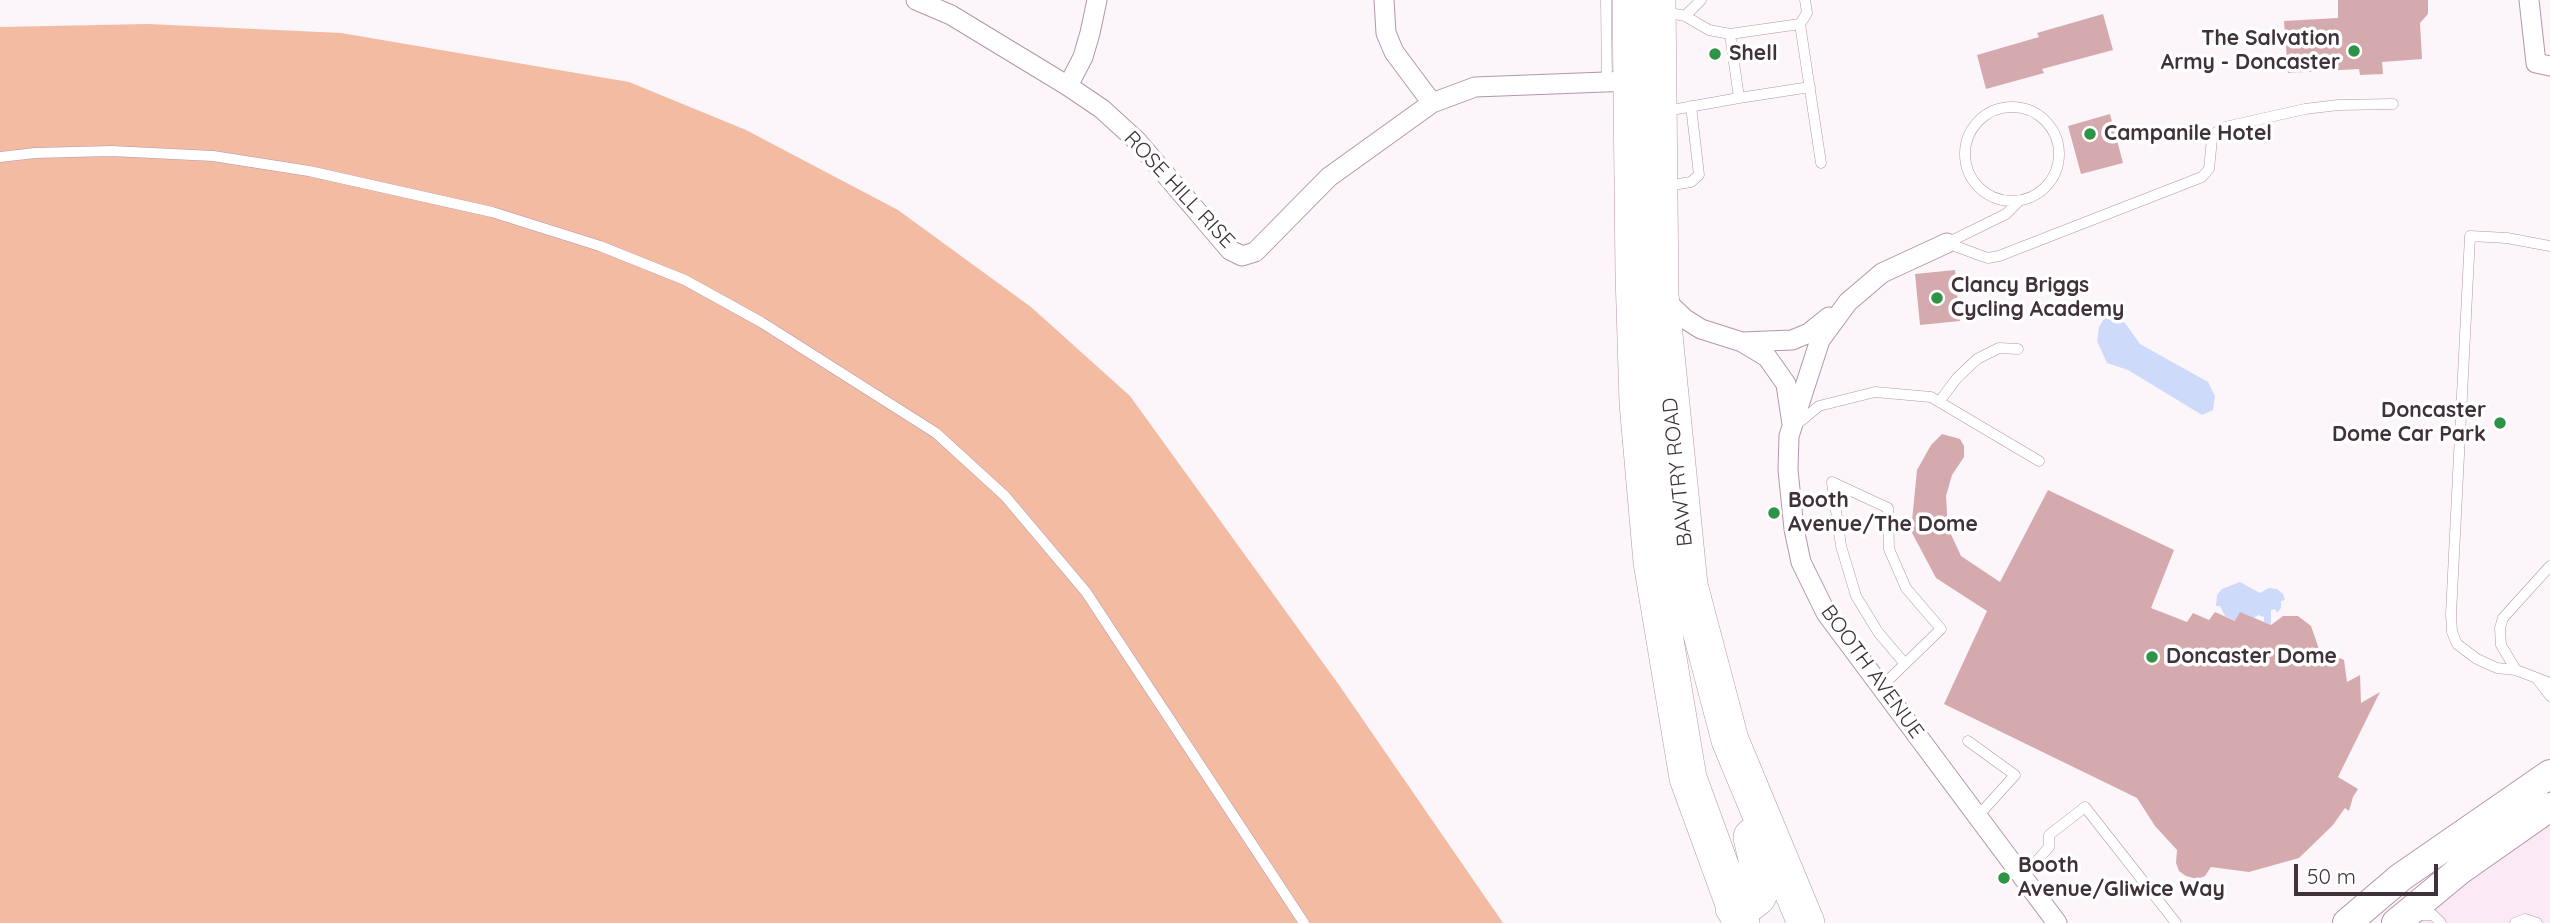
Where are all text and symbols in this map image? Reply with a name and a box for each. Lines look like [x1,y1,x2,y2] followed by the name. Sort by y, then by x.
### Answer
[2161,26,2340,76] place label: The Salvation Army - Doncaster
[1729,41,1778,67] place label: Shell
[2346,43,2362,59] marker: The Salvation Army - Doncaster
[1707,46,1723,62] marker: Shell
[2104,121,2272,147] place label: Campanile Hotel
[1118,126,1240,254] street label: ROSE HILL RISE
[2082,126,2098,142] marker: Campanile Hotel
[1951,273,2124,323] place label: Clancy Briggs Cycling Academy
[1929,290,1945,306] marker: Clancy Briggs Cycling Academy
[1658,396,1698,548] street label: BAWTRY ROAD
[2332,398,2486,448] place label: Doncaster Dome Car Park
[2492,415,2508,431] marker: Doncaster Dome Car Park
[1788,488,1978,538] place label: Booth Avenue/The Dome
[1766,505,1782,521] marker: Booth Avenue/The Dome
[1815,600,1929,744] street label: BOOTH AVENUE
[2166,644,2337,670] place label: Doncaster Dome
[2144,649,2160,665] marker: Doncaster Dome
[2298,850,2442,894] scale bar
[2018,853,2225,903] place label: Booth Avenue/Gliwice Way
[2307,863,2356,889] text: 50 m
[1996,870,2012,886] marker: Booth Avenue/Gliwice Way

